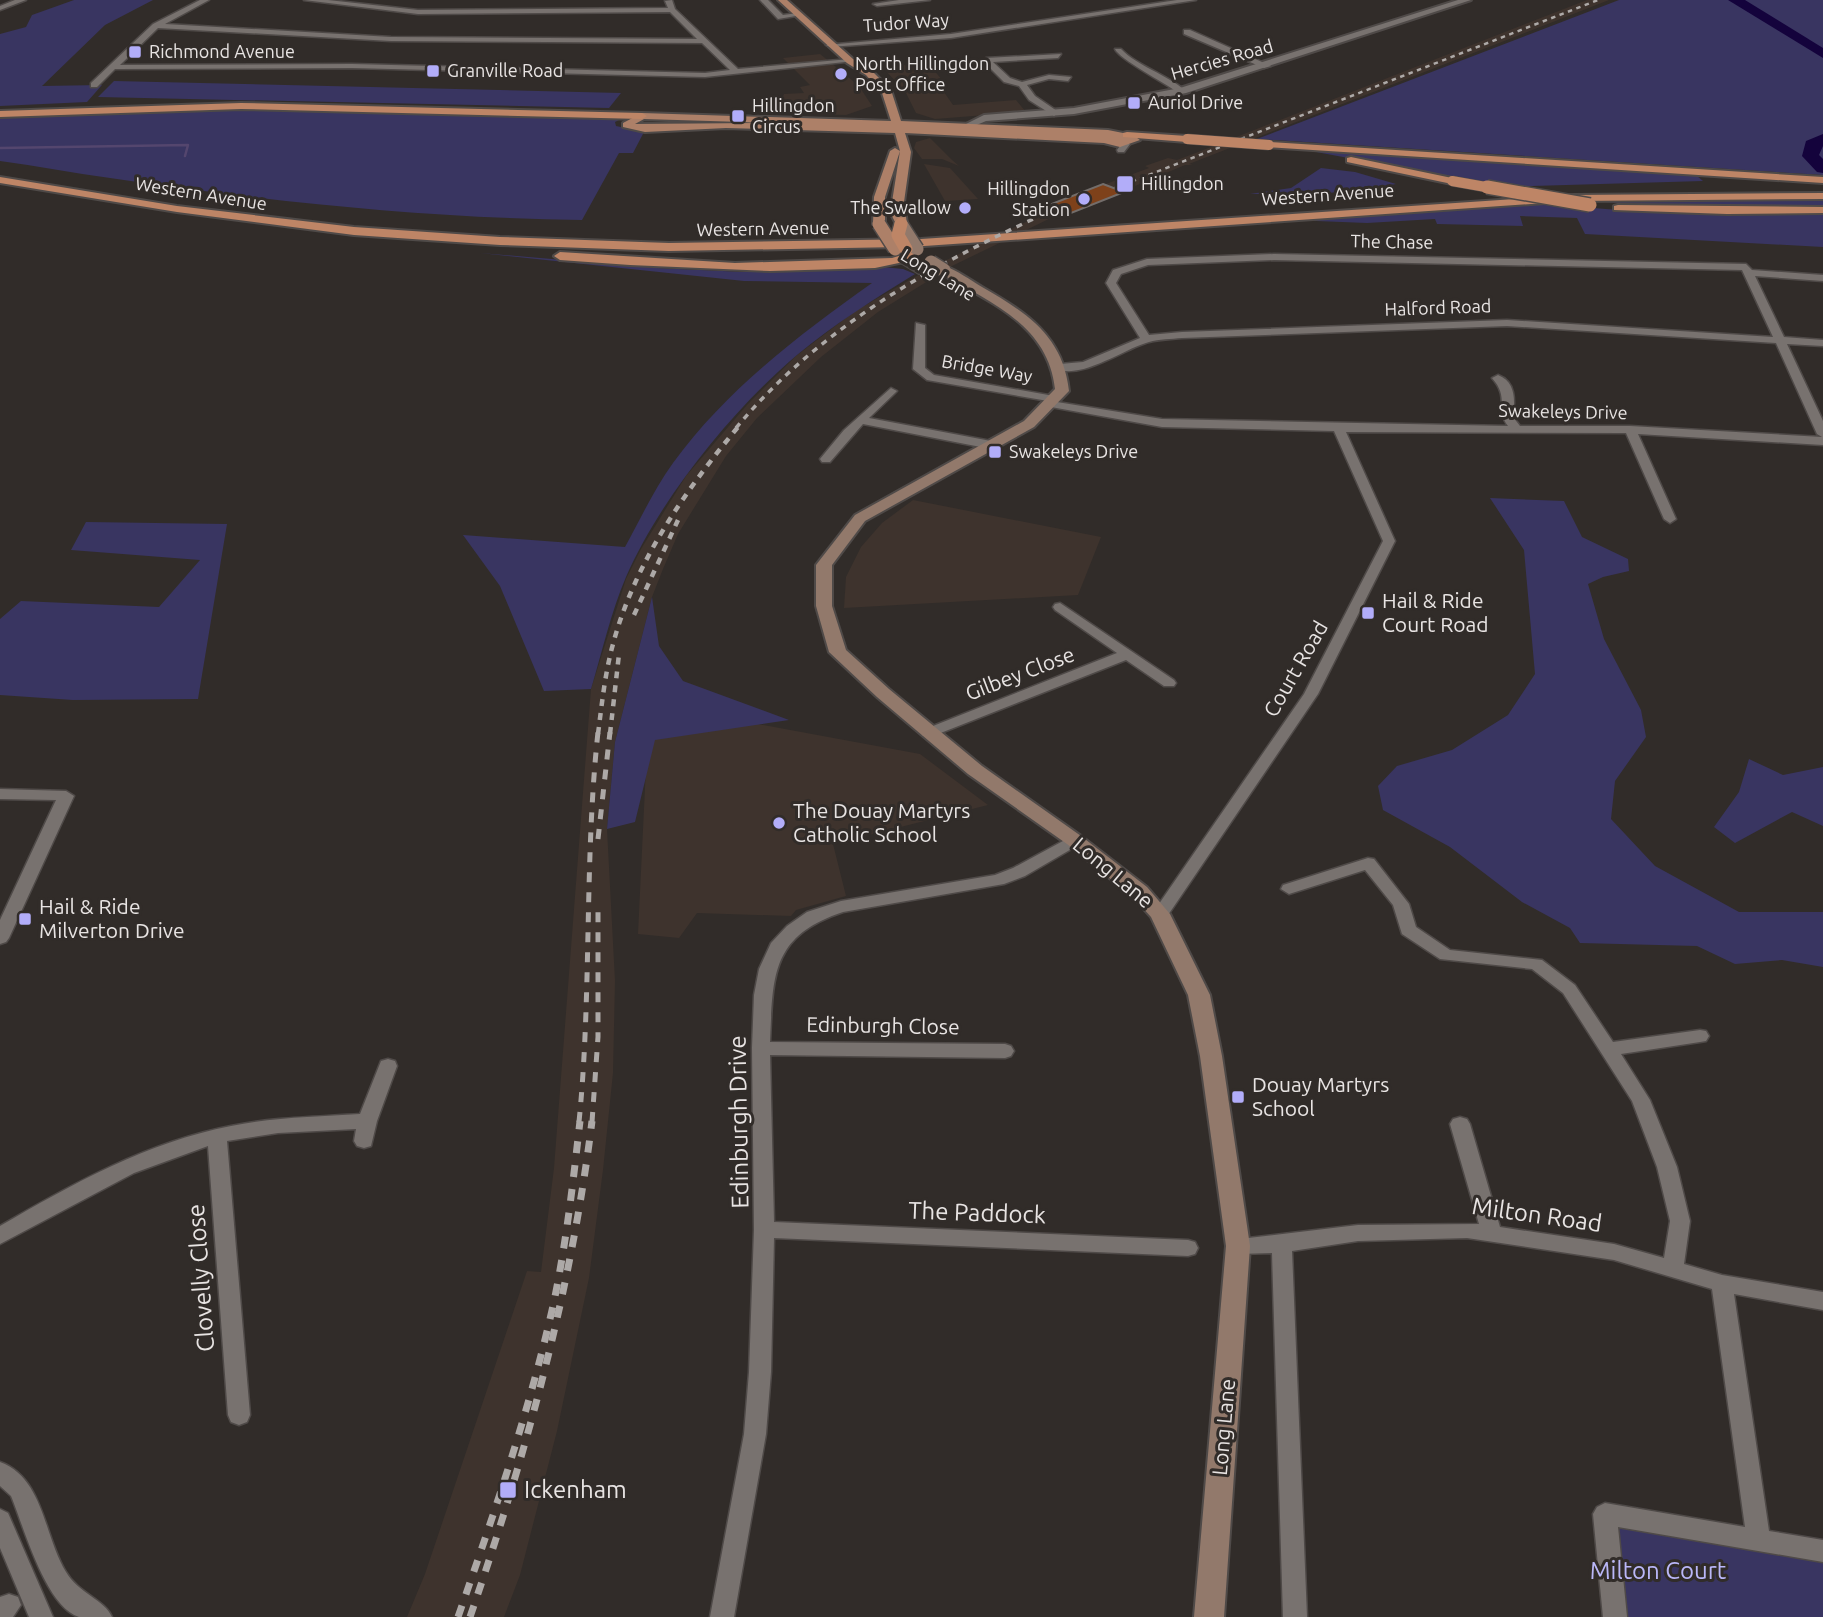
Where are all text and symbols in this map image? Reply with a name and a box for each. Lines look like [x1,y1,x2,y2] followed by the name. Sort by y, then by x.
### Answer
[862,9,950,35] street label: Tudor Way
[1168,35,1275,83] street label: Hercies Road
[149,41,295,61] place label: Richmond Avenue
[127,44,143,60] marker: Richmond Avenue
[855,53,989,94] place label: North Hillingdon Post Office
[447,60,563,80] place label: Granville Road
[425,63,441,79] marker: Granville Road
[833,66,849,82] marker: North Hillingdon Post Office
[1148,92,1243,112] place label: Auriol Drive
[752,95,835,136] place label: Hillingdon Circus
[1126,95,1142,111] marker: Auriol Drive
[730,108,746,124] marker: Hillingdon Circus
[134,173,268,213] street label: Western Avenue
[1141,173,1224,193] place label: Hillingdon
[1115,174,1135,194] marker: Hillingdon
[987,178,1070,219] place label: Hillingdon Station
[1261,179,1395,209] street label: Western Avenue
[1076,191,1092,207] marker: Hillingdon Station
[850,197,951,217] place label: The Swallow
[957,200,973,216] marker: The Swallow
[696,217,830,239] street label: Western Avenue
[1351,230,1434,252] street label: The Chase
[898,244,979,304] street label: Long Lane
[1384,295,1492,319] street label: Halford Road
[940,350,1034,386] street label: Bridge Way
[1498,400,1628,422] street label: Swakeleys Drive
[1009,441,1138,461] place label: Swakeleys Drive
[987,444,1003,460] marker: Swakeleys Drive
[1382,588,1489,636] place label: Hail & Ride Court Road
[1360,605,1376,621] marker: Hail & Ride Court Road
[1258,616,1332,721] street label: Court Road
[962,641,1077,705] street label: Gilbey Close
[793,798,970,846] place label: The Douay Martyrs Catholic School
[771,815,787,831] marker: The Douay Martyrs Catholic School
[1069,832,1158,913] street label: Long Lane
[39,894,185,942] place label: Hail & Ride Milverton Drive
[17,911,33,927] marker: Hail & Ride Milverton Drive
[806,1012,960,1038] street label: Edinburgh Close
[723,1035,754,1209] street label: Edinburgh Drive
[1252,1072,1389,1120] place label: Douay Martyrs School
[1230,1089,1246,1105] marker: Douay Martyrs School
[1470,1192,1604,1237] street label: Milton Road
[908,1197,1046,1228] street label: The Paddock
[182,1203,219,1353] street label: Clovelly Close
[1207,1378,1239,1476] street label: Long Lane
[524,1476,627,1503] place label: Ickenham
[498,1480,518,1500] marker: Ickenham
[1590,1557,1727,1584] park label: Milton Court

